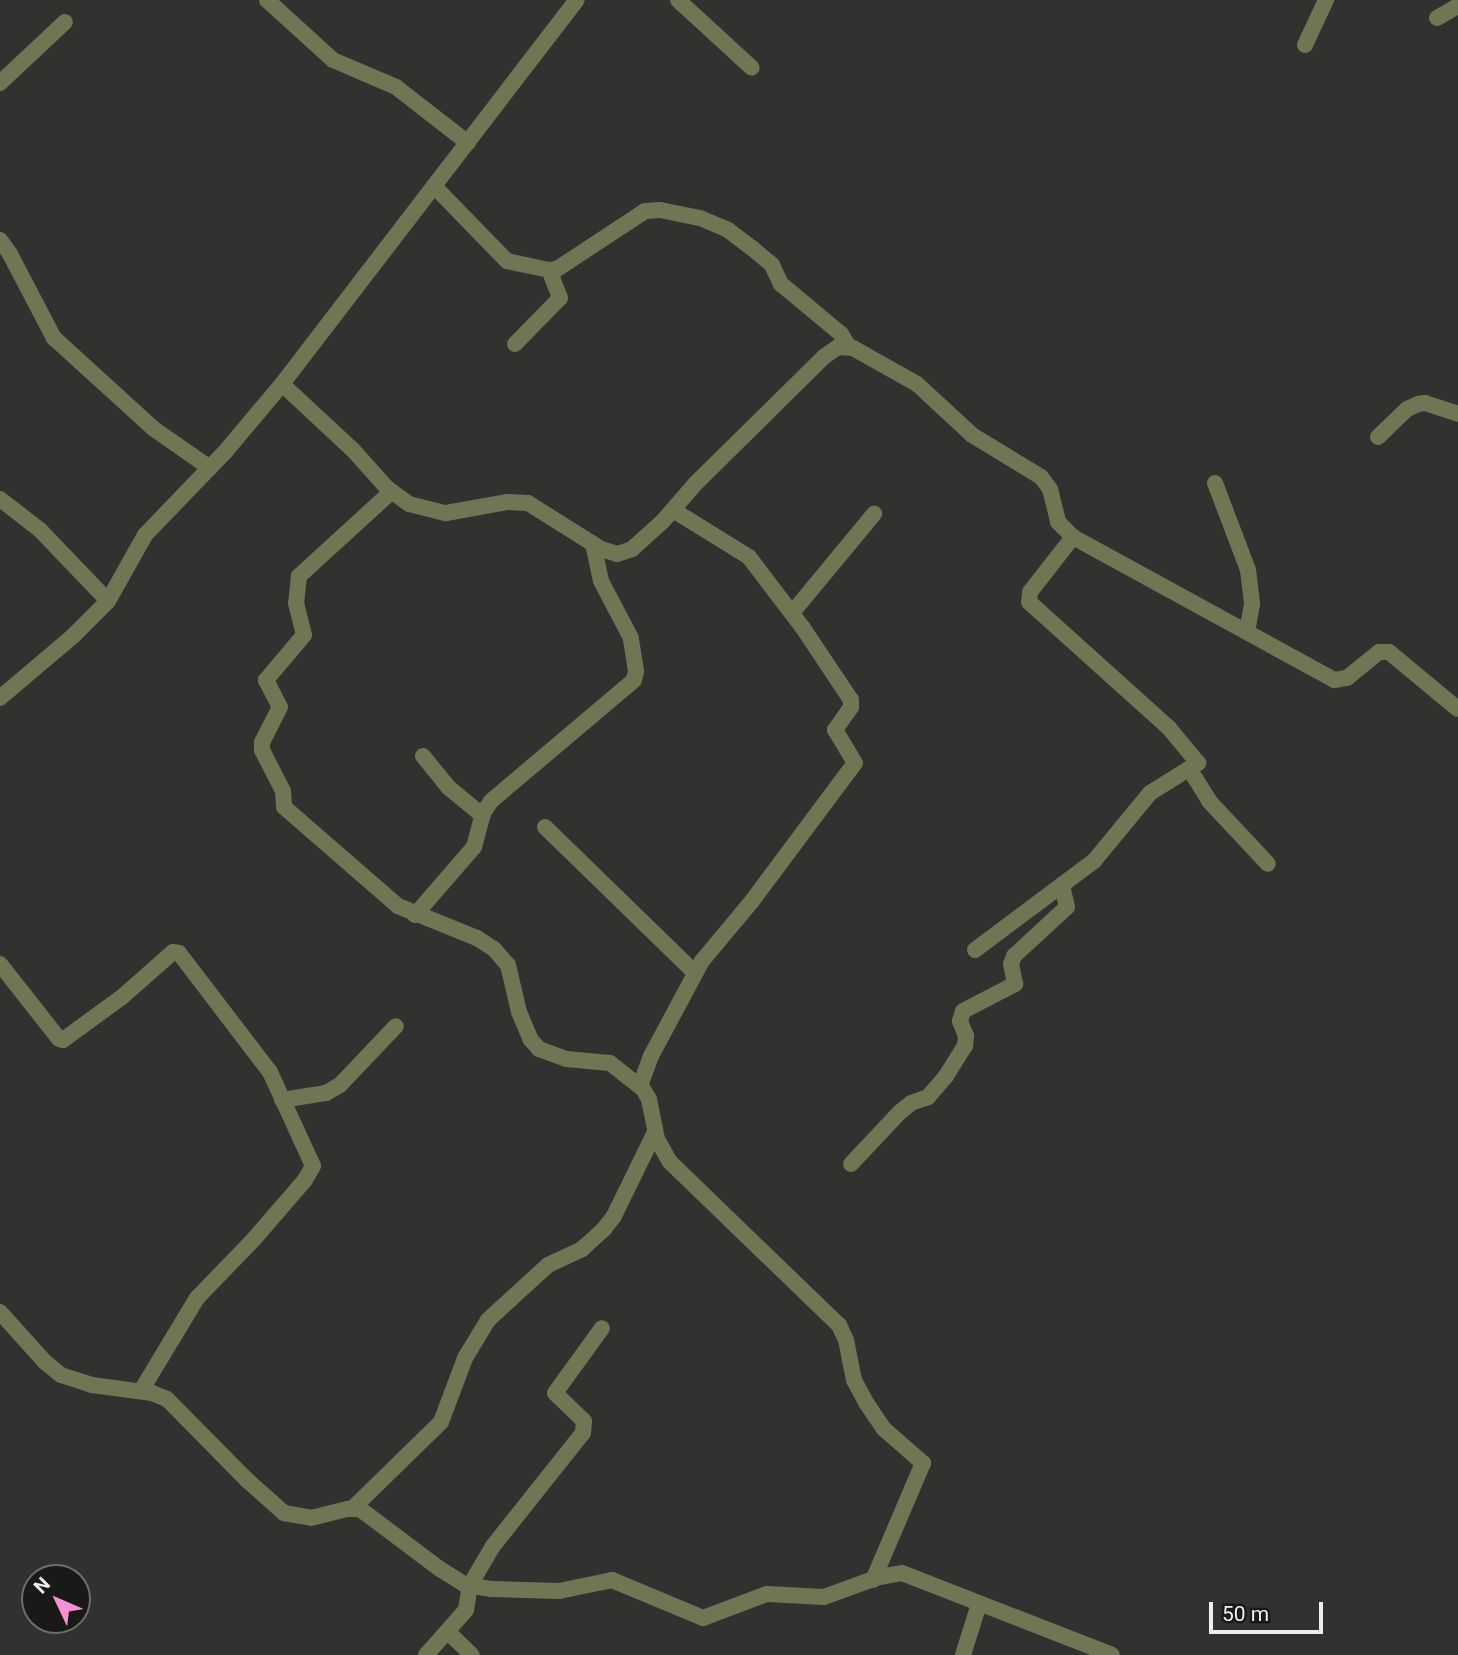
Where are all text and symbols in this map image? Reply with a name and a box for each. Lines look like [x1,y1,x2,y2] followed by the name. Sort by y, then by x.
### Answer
[21,1564,91,1634] north arrow
[29,1573,55,1598] text: N
[1213,1588,1327,1632] scale bar
[1222,1602,1269,1626] text: 50 m

